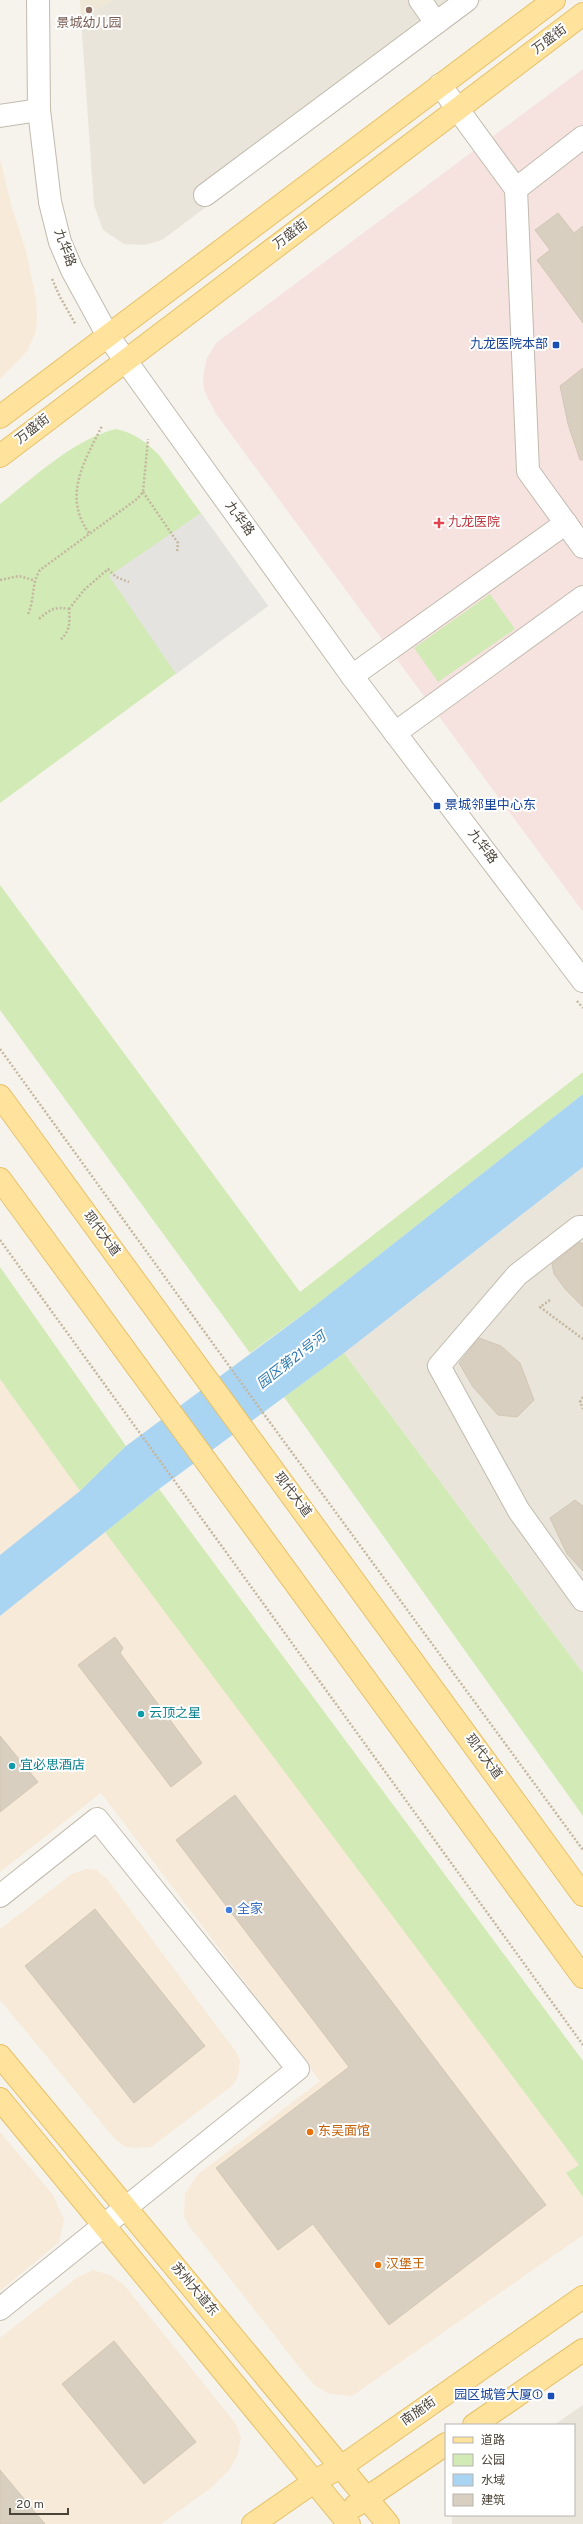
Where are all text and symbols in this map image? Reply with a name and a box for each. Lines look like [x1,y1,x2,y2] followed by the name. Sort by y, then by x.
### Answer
[84,5,94,15] marker: 景城幼儿园
[56,16,122,32] place label: 景城幼儿园
[529,21,570,58] street label: 万盛街
[270,216,311,253] street label: 万盛街
[50,227,79,269] street label: 九华路
[470,336,548,353] place label: 九龙医院本部
[551,340,561,350] marker: 九龙医院本部
[12,411,53,448] street label: 万盛街
[221,498,258,539] street label: 九华路
[448,514,500,531] place label: 九龙医院
[433,517,445,529] marker: 九龙医院
[445,798,536,814] place label: 景城邻里中心东
[432,801,442,811] marker: 景城邻里中心东
[464,826,501,867] street label: 九华路
[79,1208,124,1260] street label: 现代大道
[254,1327,332,1393] water label: 园区第21号河
[270,1469,315,1521] street label: 现代大道
[149,1706,201,1722] place label: 云顶之星
[136,1709,146,1719] marker: 云顶之星
[461,1731,506,1783] street label: 现代大道
[20,1758,85,1774] place label: 宜必思酒店
[7,1761,17,1771] marker: 宜必思酒店
[237,1901,263,1918] place label: 全家
[224,1905,234,1915] marker: 全家
[318,2123,370,2140] place label: 东吴面馆
[305,2127,315,2137] marker: 东吴面馆
[386,2257,425,2273] place label: 汉堡王
[167,2259,222,2320] street label: 苏州大道东
[373,2260,383,2270] marker: 汉堡王
[454,2388,543,2404] place label: 园区城管大厦①
[546,2391,556,2401] marker: 园区城管大厦①
[398,2394,440,2430] street label: 南施街
[445,2424,575,2516] legend
[481,2433,505,2449] text: 道路
[481,2453,505,2469] text: 公园
[481,2473,505,2489] text: 水域
[10,2490,68,2516] scale bar
[481,2493,505,2509] text: 建筑
[16,2497,44,2513] text: 20 m

